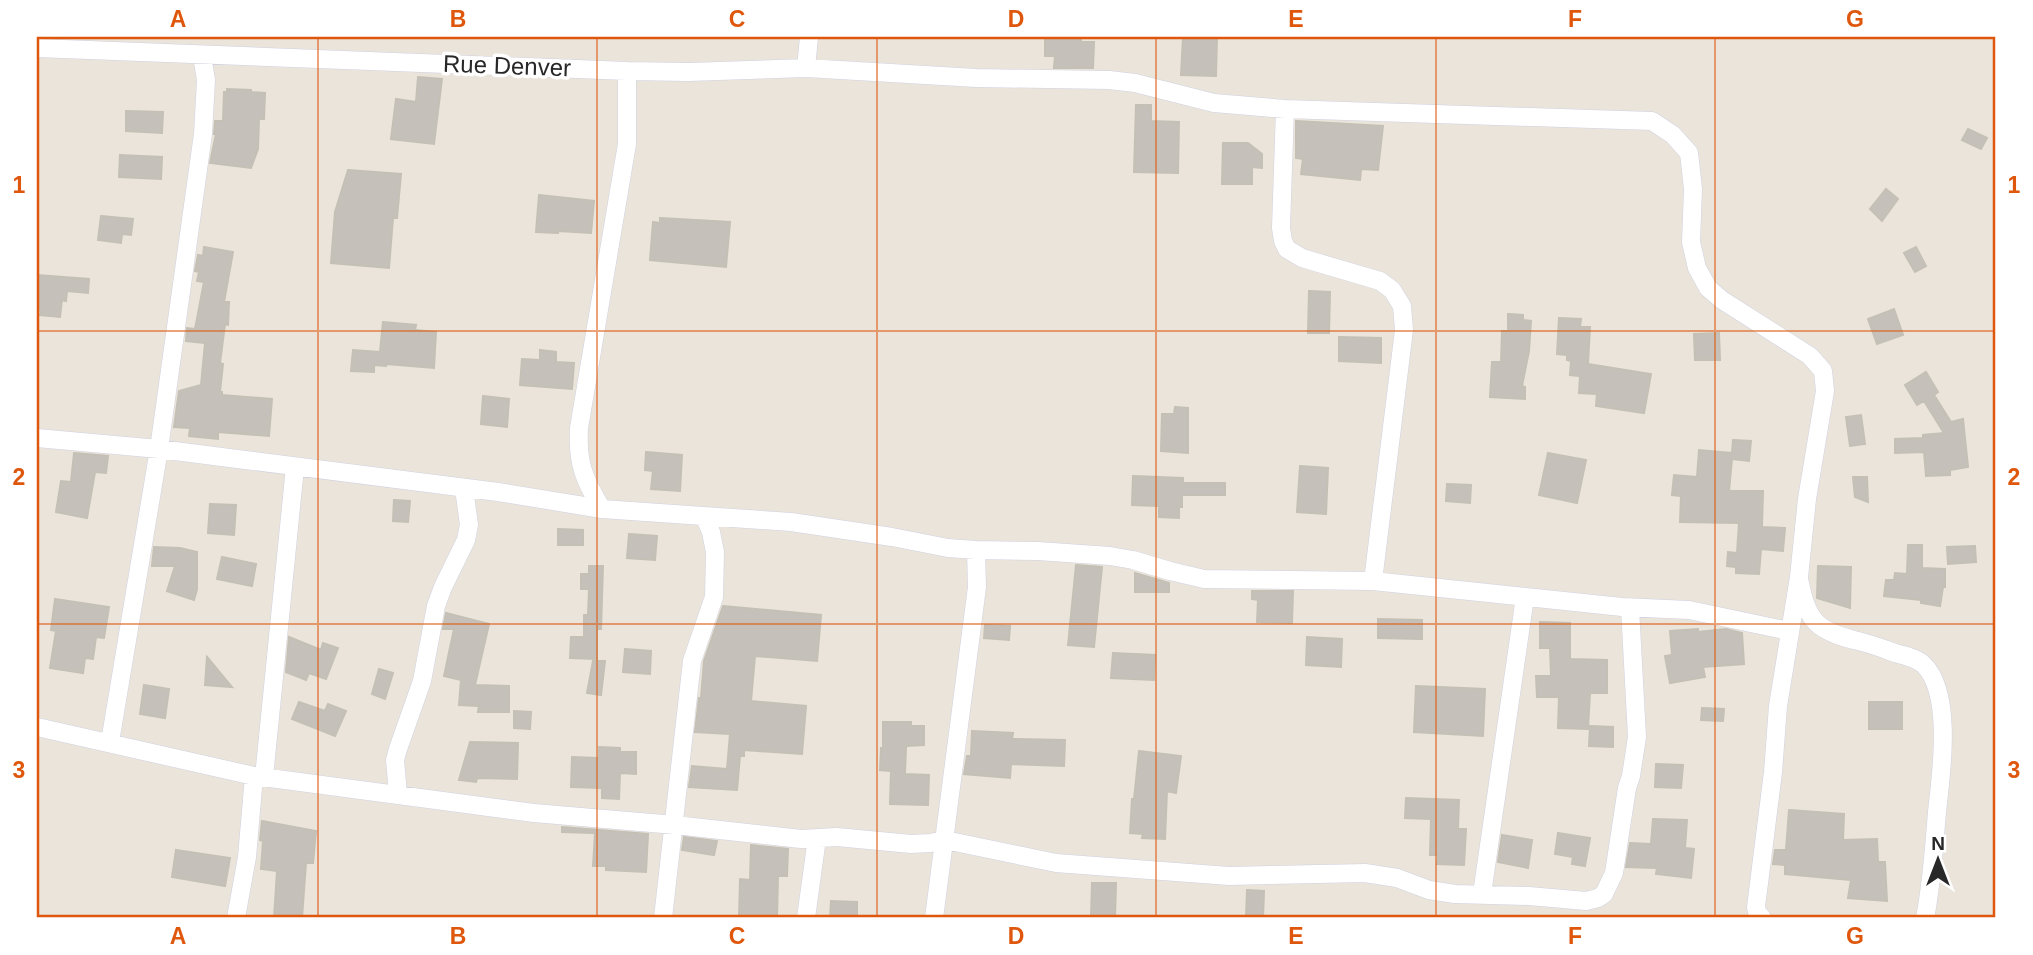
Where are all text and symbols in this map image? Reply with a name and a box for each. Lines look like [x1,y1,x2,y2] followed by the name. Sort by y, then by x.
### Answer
[170,6,186,32] text: A
[450,6,466,32] text: B
[729,6,745,32] text: C
[1008,6,1024,32] text: D
[1288,6,1304,32] text: E
[1568,6,1582,32] text: F
[1846,6,1864,32] text: G
[443,50,571,81] street label: Rue Denver
[13,172,26,198] text: 1
[2008,172,2021,198] text: 1
[13,464,25,490] text: 2
[2008,464,2020,490] text: 2
[13,757,25,783] text: 3
[2008,757,2020,783] text: 3
[1904,825,1974,895] north arrow
[1931,833,1945,854] text: N
[170,923,186,949] text: A
[450,923,466,949] text: B
[729,923,745,949] text: C
[1008,923,1024,949] text: D
[1288,923,1304,949] text: E
[1568,923,1582,949] text: F
[1846,923,1864,949] text: G

